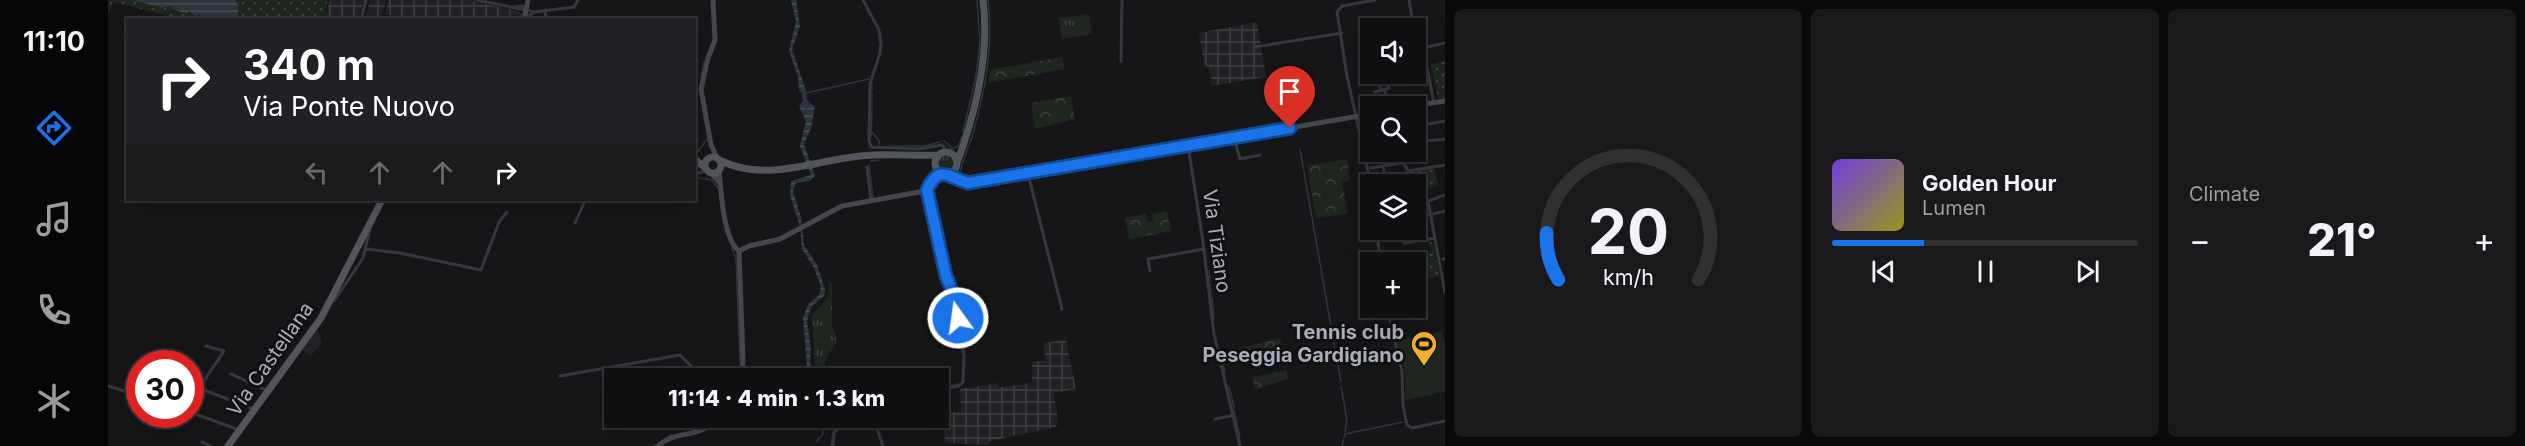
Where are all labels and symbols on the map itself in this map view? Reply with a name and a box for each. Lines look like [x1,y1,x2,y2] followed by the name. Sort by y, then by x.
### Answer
[1264,66,1315,128] pin
[1198,188,1236,294] street label: Via Tiziano
[926,286,990,350] position arrow
[222,297,318,421] street label: Via Castellana
[1202,320,1404,367] place label: Tennis club Peseggia Gardigiano
[1409,329,1439,367] sports icon: Tennis club Peseggia Gardigiano
[126,350,204,428] speed limit sign: 30

